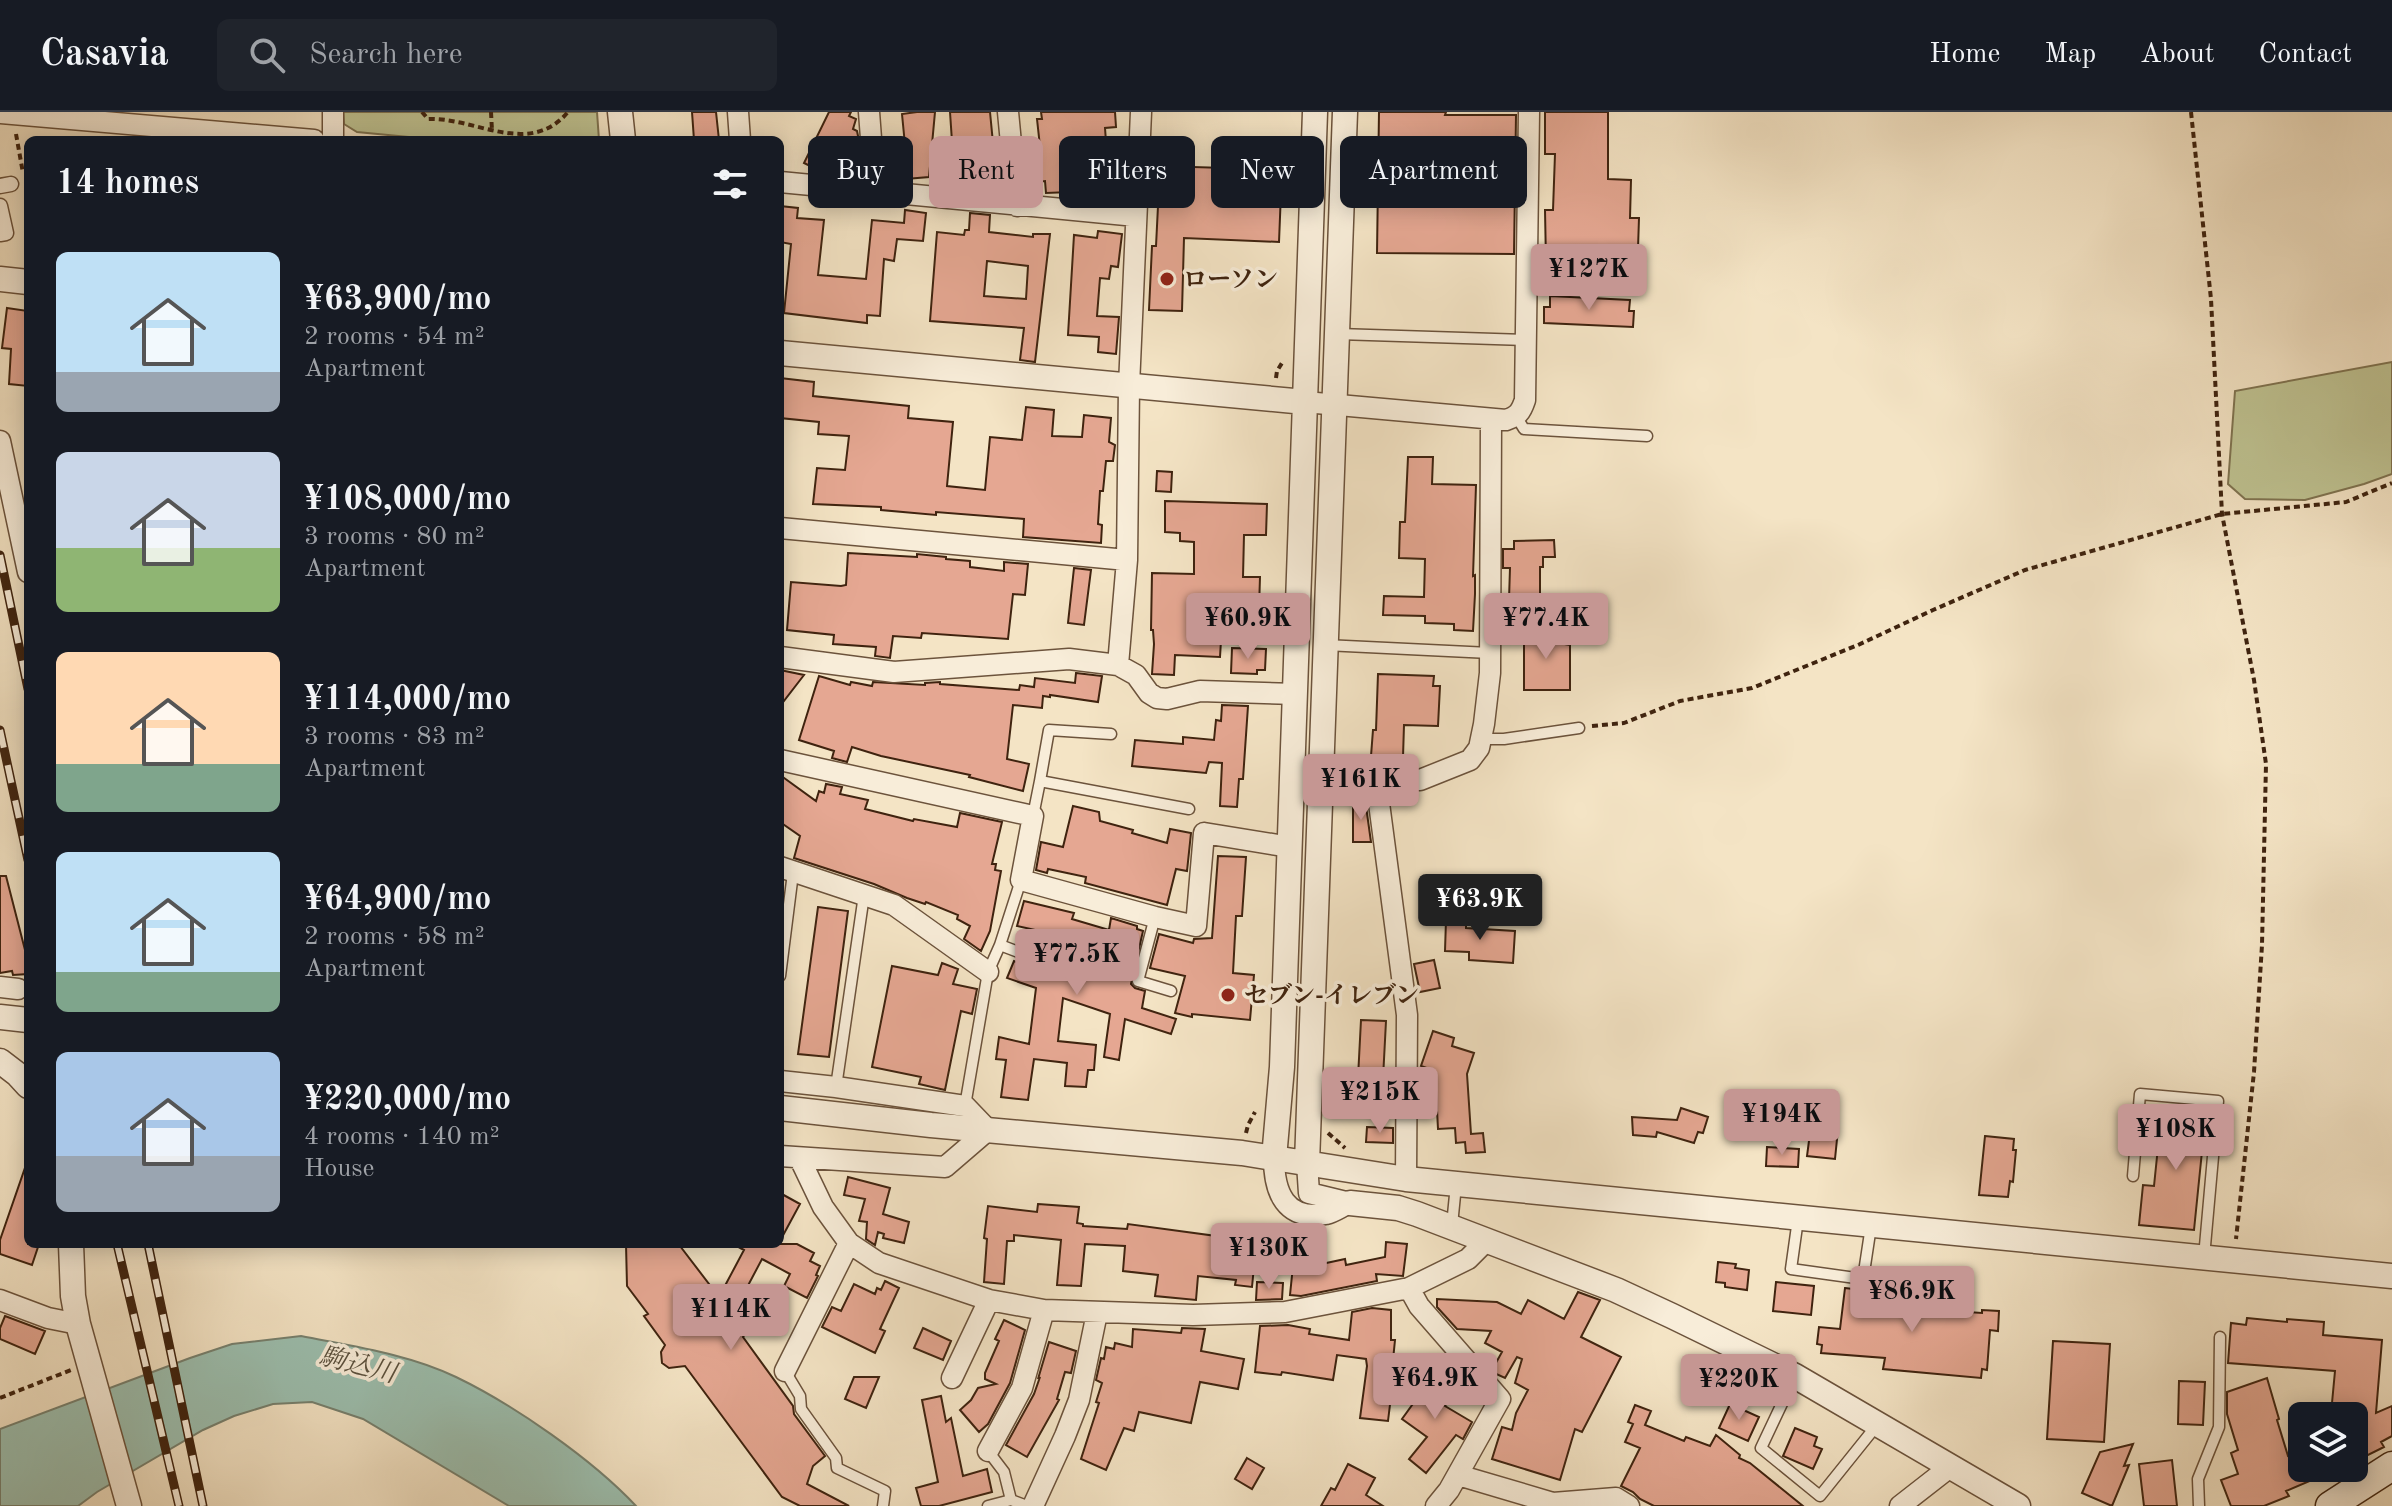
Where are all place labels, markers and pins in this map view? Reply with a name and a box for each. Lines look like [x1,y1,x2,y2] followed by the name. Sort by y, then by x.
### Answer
[1533,244,1645,312] pin: ¥127K
[1183,269,1278,293] place label: ローソン
[1158,270,1176,288] marker: ローソン
[1183,593,1313,661] pin: ¥60.9K
[1481,593,1611,661] pin: ¥77.4K
[1305,754,1417,822] pin: ¥161K
[1415,874,1545,942] pin: ¥63.9K
[1012,929,1142,997] pin: ¥77.5K
[1244,982,1419,1009] place label: セブン-イレブン
[1219,986,1237,1004] marker: セブン-イレブン
[1324,1067,1436,1135] pin: ¥215K
[1726,1089,1838,1157] pin: ¥194K
[2120,1104,2232,1172] pin: ¥108K
[1213,1223,1325,1291] pin: ¥130K
[1847,1266,1977,1334] pin: ¥86.9K
[675,1284,787,1352] pin: ¥114K
[1370,1353,1500,1421] pin: ¥64.9K
[1683,1354,1795,1422] pin: ¥220K

